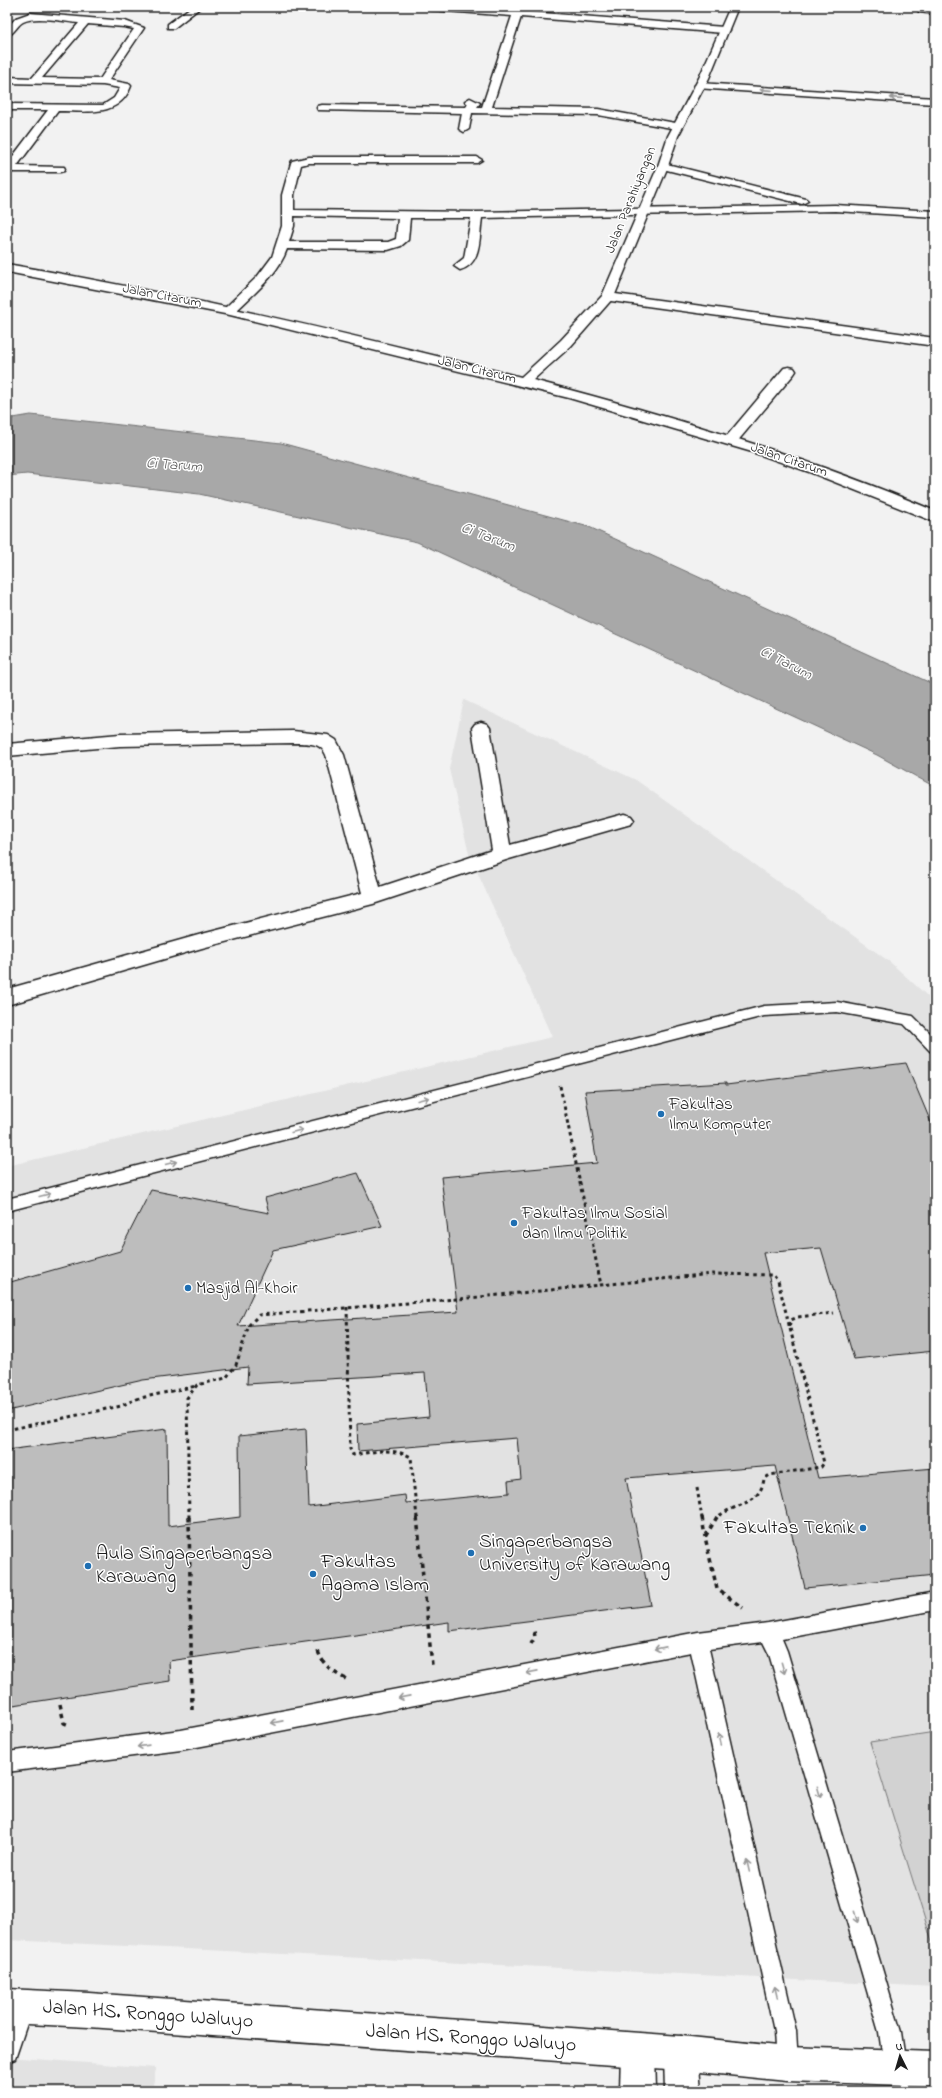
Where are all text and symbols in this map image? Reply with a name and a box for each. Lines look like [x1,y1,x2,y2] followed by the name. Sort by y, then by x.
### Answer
[760,86,773,93] one-way arrow
[890,95,903,102] one-way arrow
[600,143,663,257] street label: Jalan Parahiyangan
[121,278,204,314] street label: Jalan Citarum
[435,350,519,390] street label: Jalan Citarum
[748,437,831,483] street label: Jalan Citarum
[145,452,203,478] water label: Ci Tarum
[458,517,519,557] water label: Ci Tarum
[756,640,816,686] water label: Ci Tarum
[668,1092,771,1137] place label: Fakultas Ilmu Komputer
[416,1095,429,1102] one-way arrow
[656,1109,666,1119] marker: Fakultas Ilmu Komputer
[290,1127,303,1134] one-way arrow
[164,1159,177,1166] one-way arrow
[38,1191,51,1198] one-way arrow
[521,1201,668,1246] place label: Fakultas Ilmu Sosial dan Ilmu Politik
[509,1218,519,1228] marker: Fakultas Ilmu Sosial dan Ilmu Politik
[196,1276,298,1301] place label: Masjid Al-Khoir
[183,1283,193,1293] marker: Masjid Al-Khoir
[723,1514,855,1543] place label: Fakultas Teknik
[858,1523,868,1533] marker: Fakultas Teknik
[479,1528,670,1581] place label: Singaperbangsa University of Karawang
[96,1540,272,1593] place label: Aula Singaperbangsa Karawang
[320,1548,429,1601] place label: Fakultas Agama Islam
[466,1548,476,1558] marker: Singaperbangsa University of Karawang
[83,1561,93,1571] marker: Aula Singaperbangsa Karawang
[308,1569,318,1579] marker: Fakultas Agama Islam
[653,1644,666,1652] one-way arrow
[780,1661,787,1674] one-way arrow
[526,1669,539,1677] one-way arrow
[398,1693,411,1701] one-way arrow
[270,1718,283,1726] one-way arrow
[715,1733,723,1746] one-way arrow
[136,1742,149,1750] one-way arrow
[816,1786,823,1799] one-way arrow
[744,1859,752,1872] one-way arrow
[853,1910,860,1923] one-way arrow
[772,1986,780,1999] one-way arrow
[42,1993,254,2038] street label: Jalan HS. Ronggo Waluyo
[365,2017,577,2062] street label: Jalan HS. Ronggo Waluyo
[880,2036,920,2076] north arrow
[895,2039,903,2055] text: U

